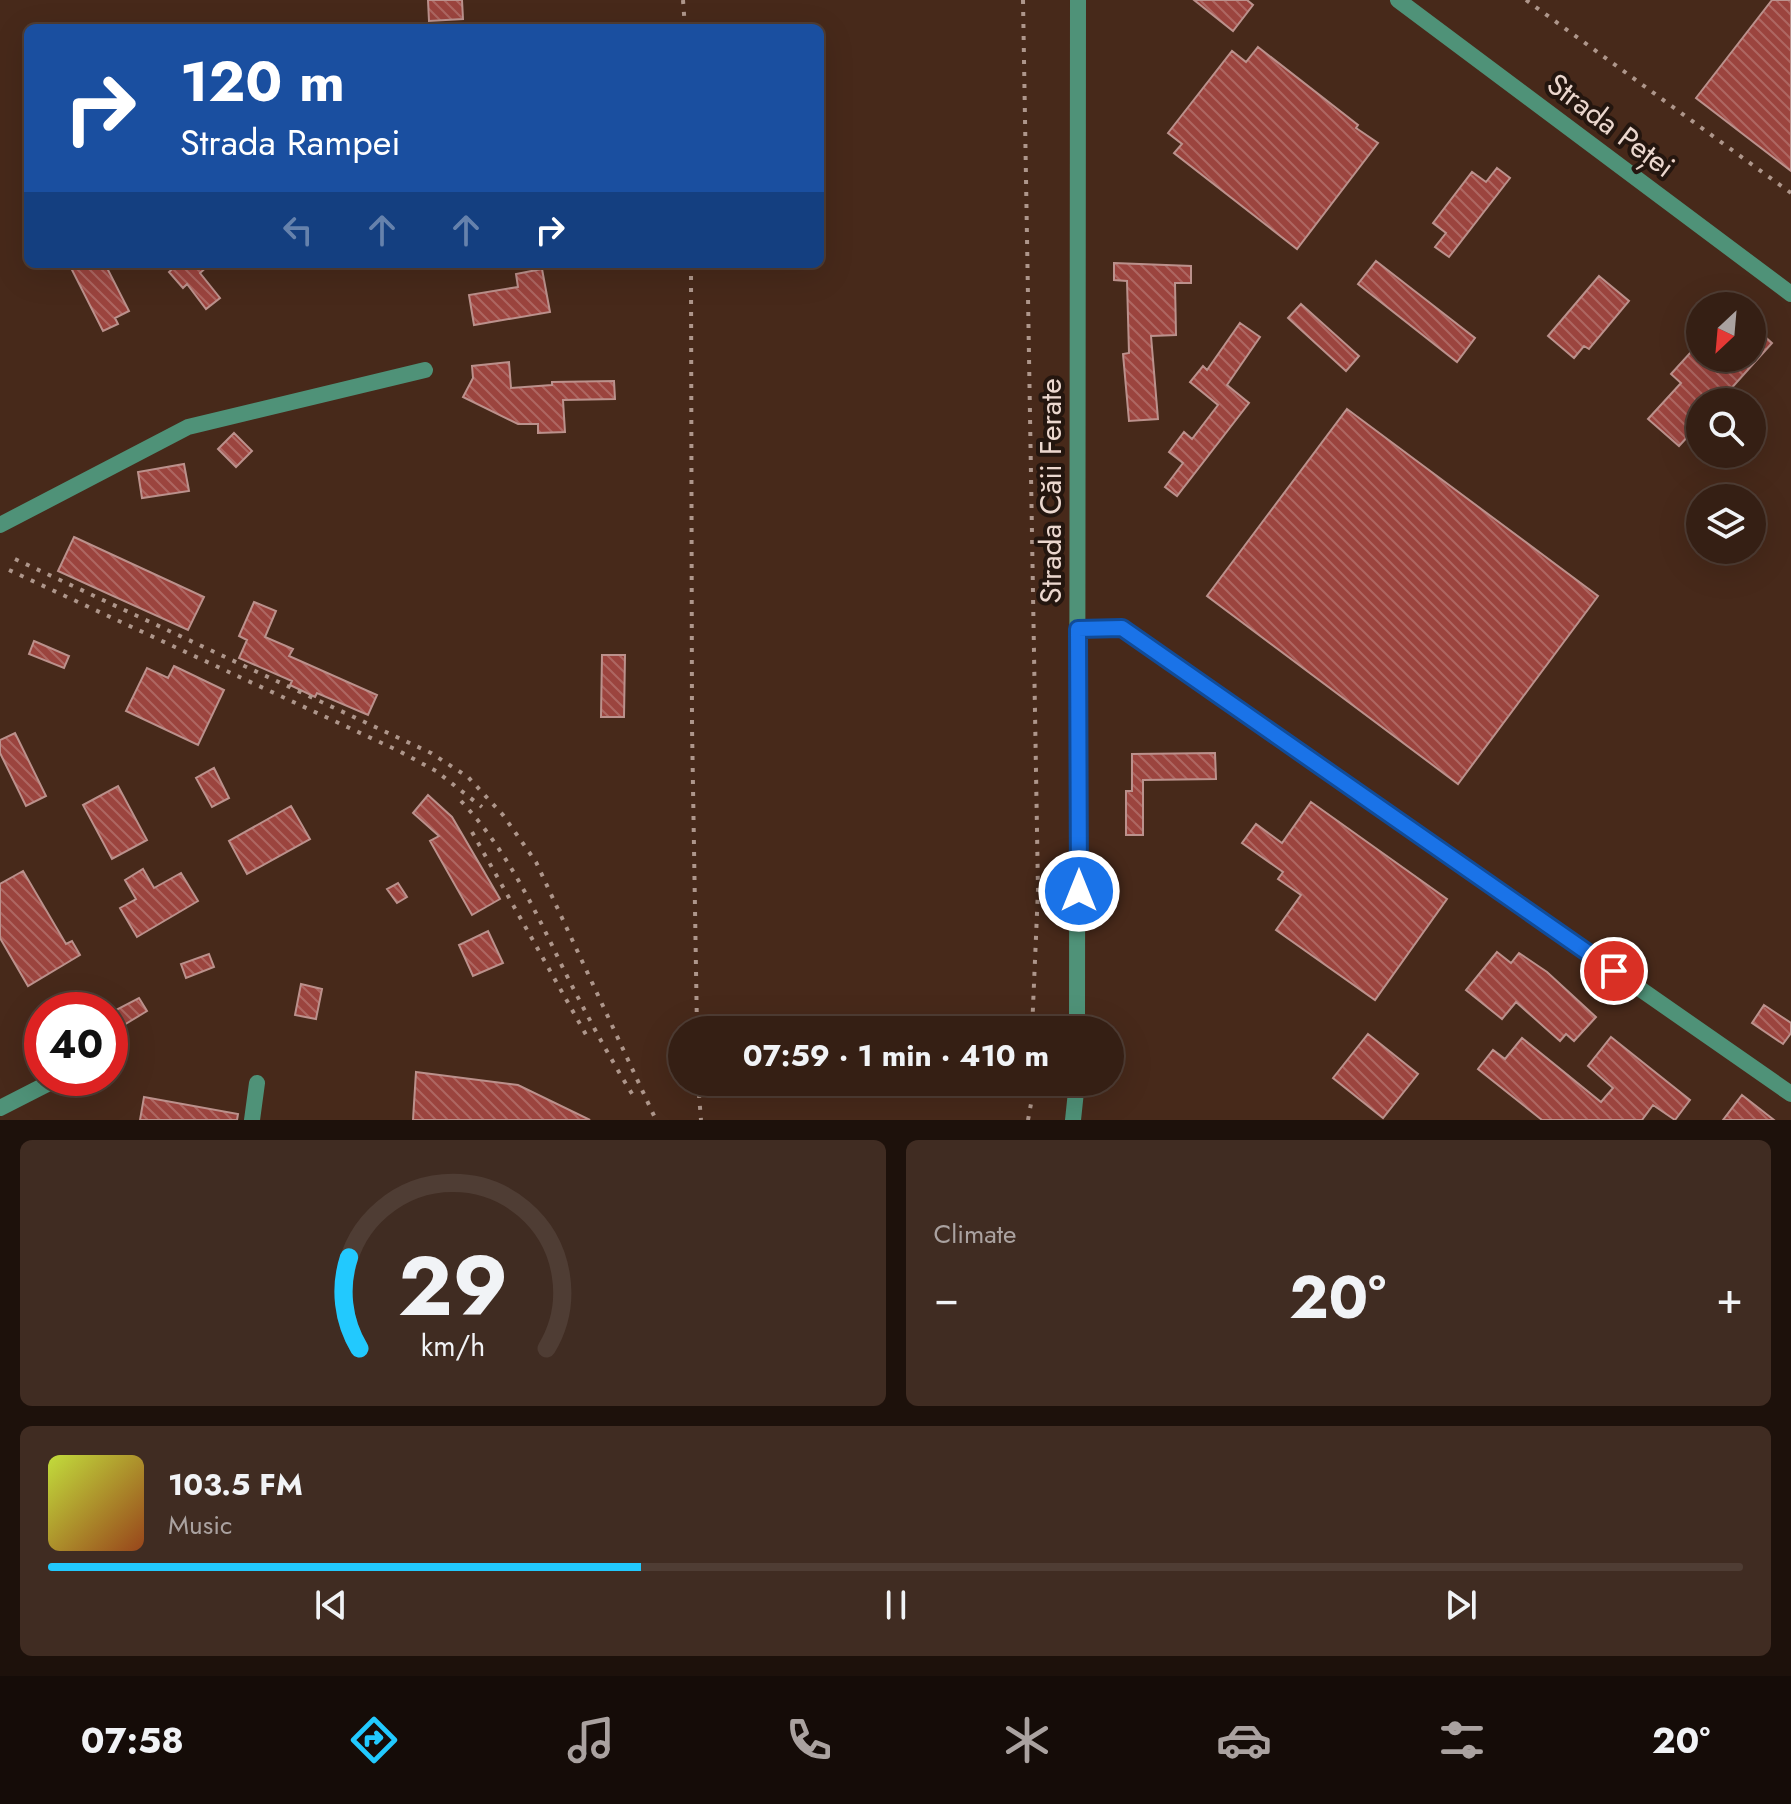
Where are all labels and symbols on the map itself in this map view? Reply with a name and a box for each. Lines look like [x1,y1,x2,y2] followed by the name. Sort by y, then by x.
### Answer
[1538,63,1684,187] street label: Strada Peței
[1686,292,1766,372] north arrow
[1029,378,1072,604] street label: Strada Căii Ferate
[1037,849,1121,933] position arrow
[1580,937,1648,1005] pin
[24,992,128,1096] speed limit sign: 40

